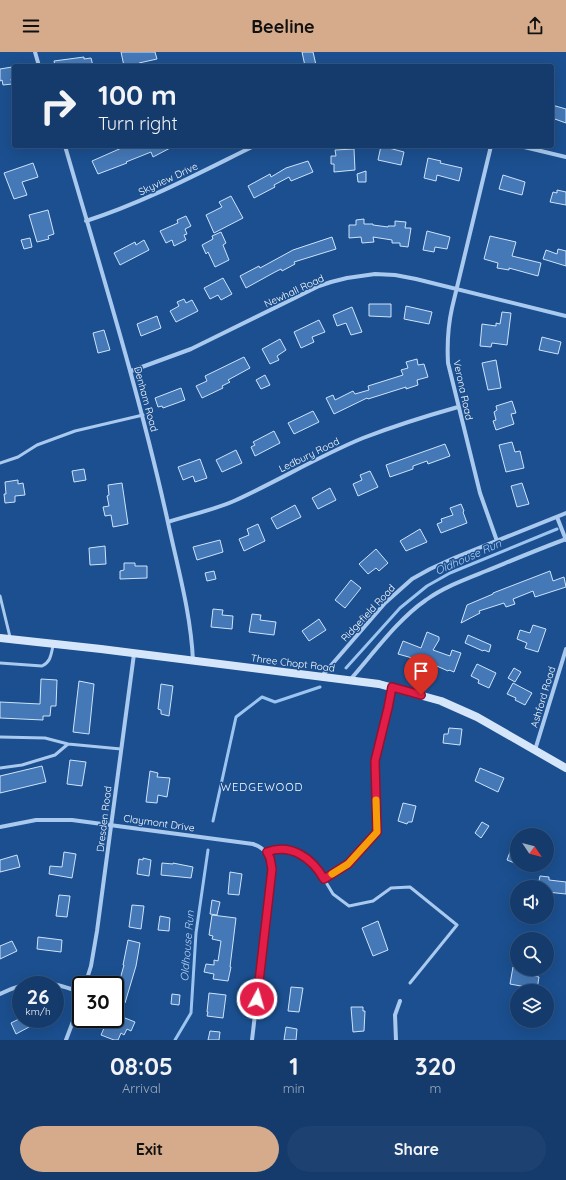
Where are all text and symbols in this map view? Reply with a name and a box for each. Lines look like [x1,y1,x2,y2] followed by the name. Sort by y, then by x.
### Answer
[20,15,42,37] icon: menu
[251,15,315,38] text: Beeline
[524,15,546,37] icon: share
[98,77,177,112] text: 100 m
[32,80,84,132] icon: right
[98,112,178,135] text: Turn right
[136,159,200,198] street label: Skyview Drive
[262,272,326,310] street label: Newhall Road
[450,359,476,421] street label: Verona Road
[131,365,161,433] street label: Denham Road
[277,435,341,475] street label: Ledbury Road
[433,536,504,578] water label: Oldhouse Run
[338,582,398,644] street label: Ridgefield Road
[250,651,336,675] street label: Three Chopt Road
[404,654,438,695] pin
[410,660,432,682] icon: arrive
[528,665,558,729] street label: Ashford Road
[220,780,304,794] district label: WEDGEWOOD
[94,785,114,853] street label: Dresden Road
[123,812,196,834] street label: Claymont Drive
[510,828,554,872] north arrow
[510,828,554,1028] map controls
[510,880,554,924] button: sound
[177,909,197,982] water label: Oldhouse Run
[510,932,554,976] button: search
[72,976,124,1028] speed limit sign: 30
[236,978,278,1020] position arrow
[27,984,49,1009] text: 26
[510,984,554,1028] button: layers
[25,1005,51,1018] text: km/h
[110,1051,173,1081] text: 08:05
[289,1051,299,1081] text: 1
[415,1051,456,1081] text: 320
[122,1080,161,1096] text: Arrival
[283,1080,305,1096] text: min
[430,1080,441,1096] text: m
[20,1126,279,1172] button: Exit
[287,1126,546,1172] button: Share

